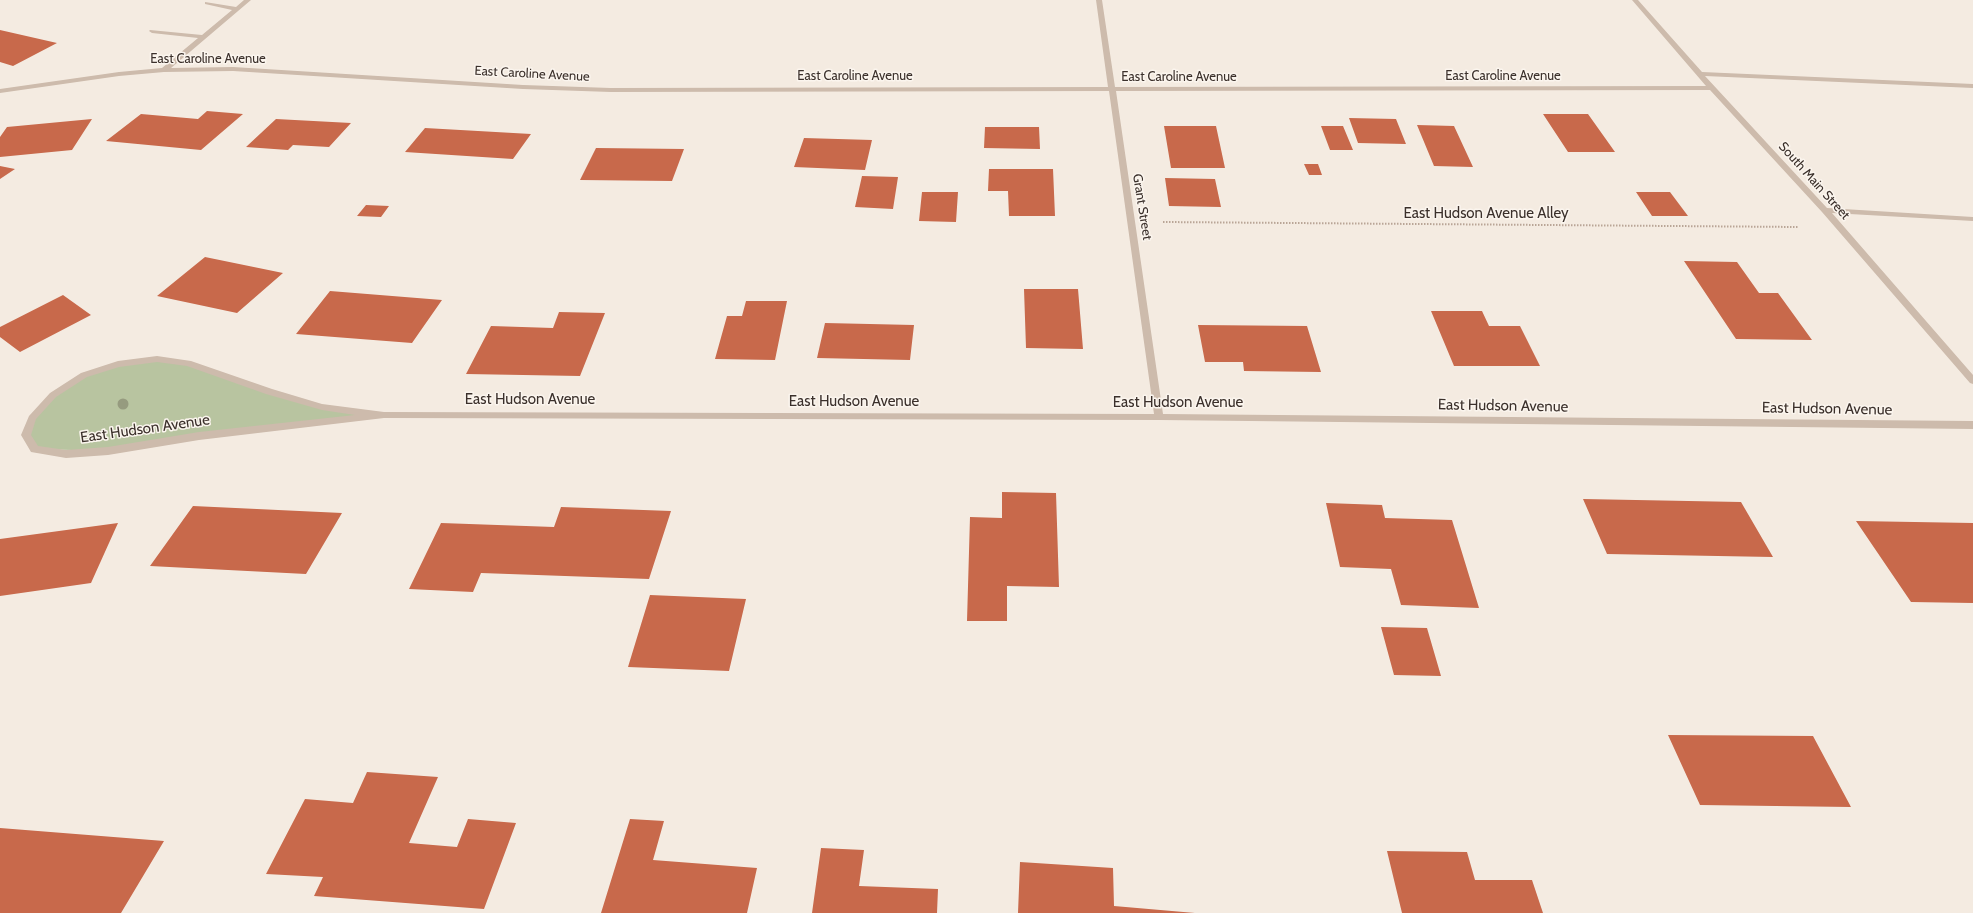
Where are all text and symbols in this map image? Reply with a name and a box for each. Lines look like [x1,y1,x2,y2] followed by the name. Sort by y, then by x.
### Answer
[150,51,266,67] street label: East Caroline Avenue
[474,63,590,85] street label: East Caroline Avenue
[797,68,913,84] street label: East Caroline Avenue
[1445,68,1561,84] street label: East Caroline Avenue
[1121,69,1237,85] street label: East Caroline Avenue
[1775,139,1853,223] street label: South Main Street
[1129,173,1155,241] street label: Grant Street
[1403,205,1569,223] street label: East Hudson Avenue Alley
[465,391,595,409] street label: East Hudson Avenue
[789,393,919,411] street label: East Hudson Avenue
[1113,394,1243,412] street label: East Hudson Avenue
[1438,396,1568,416] street label: East Hudson Avenue
[1762,399,1892,419] street label: East Hudson Avenue
[79,411,211,447] street label: East Hudson Avenue

